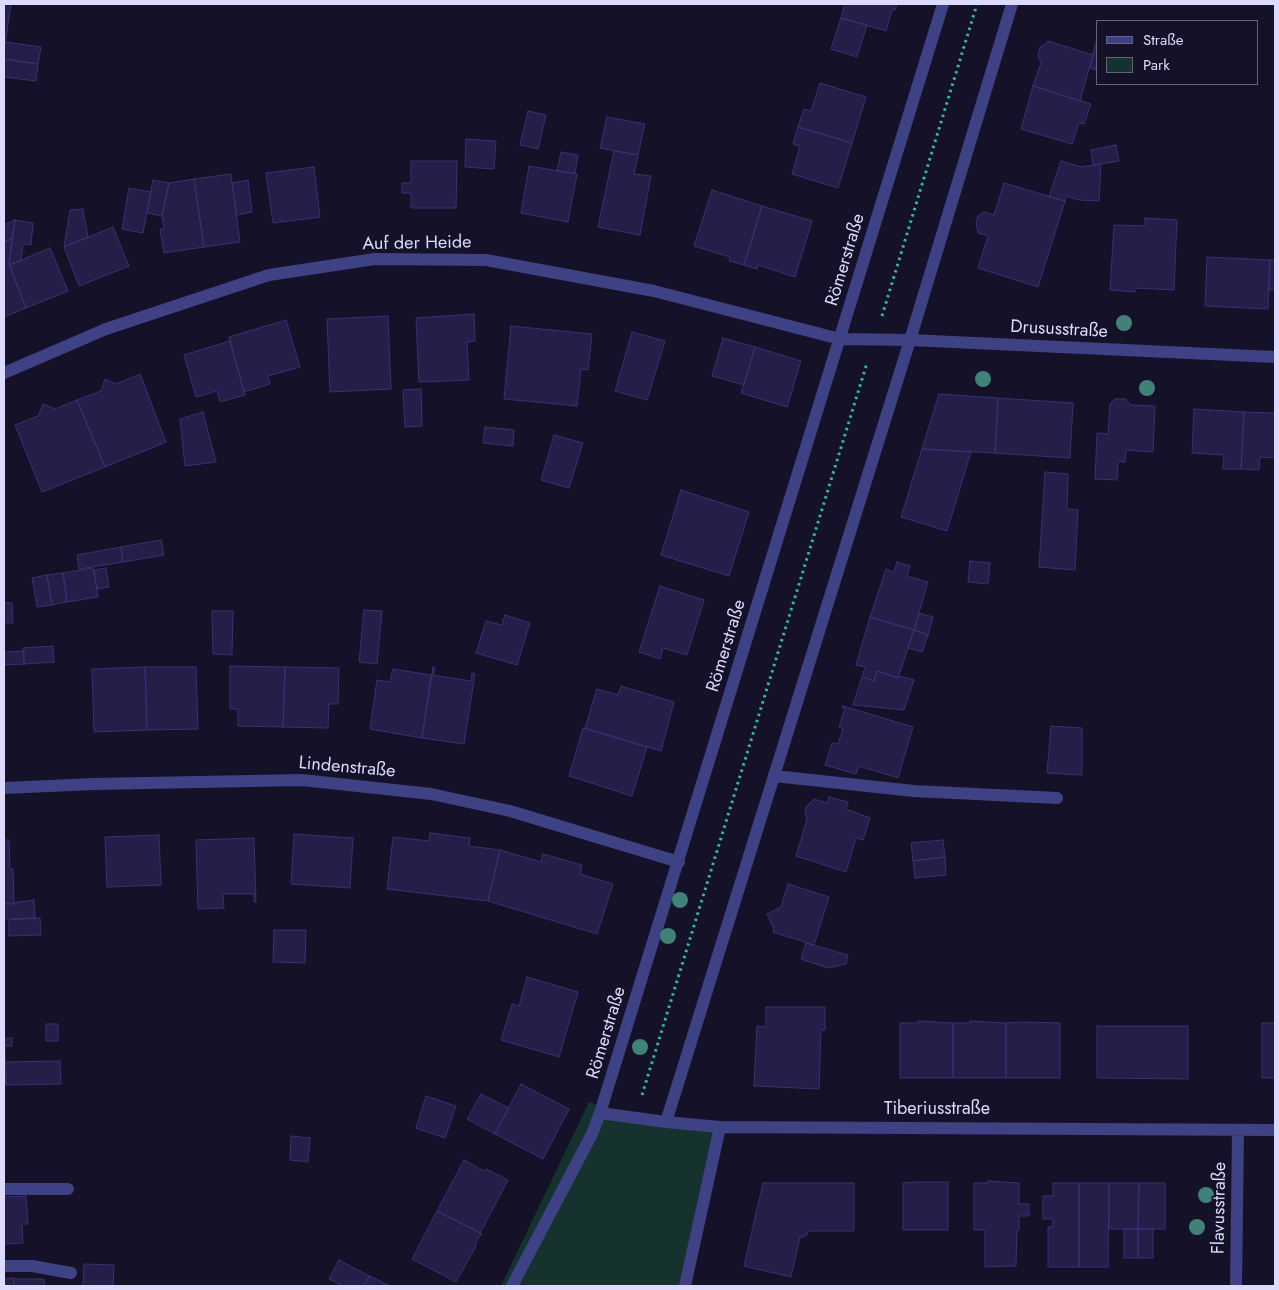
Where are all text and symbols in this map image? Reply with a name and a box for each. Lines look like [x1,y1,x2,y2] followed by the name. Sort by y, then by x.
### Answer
[1096,20,1259,85] legend
[1143,29,1183,51] text: Straße
[1143,54,1170,76] text: Park
[822,211,870,309] street label: Römerstraße
[362,232,472,256] street label: Auf der Heide
[1010,317,1108,343] street label: Drususstraße
[703,597,751,695] street label: Römerstraße
[298,753,396,783] street label: Lindenstraße
[583,984,631,1082] street label: Römerstraße
[884,1099,990,1121] street label: Tiberiusstraße
[1208,1162,1232,1254] street label: Flavusstraße

